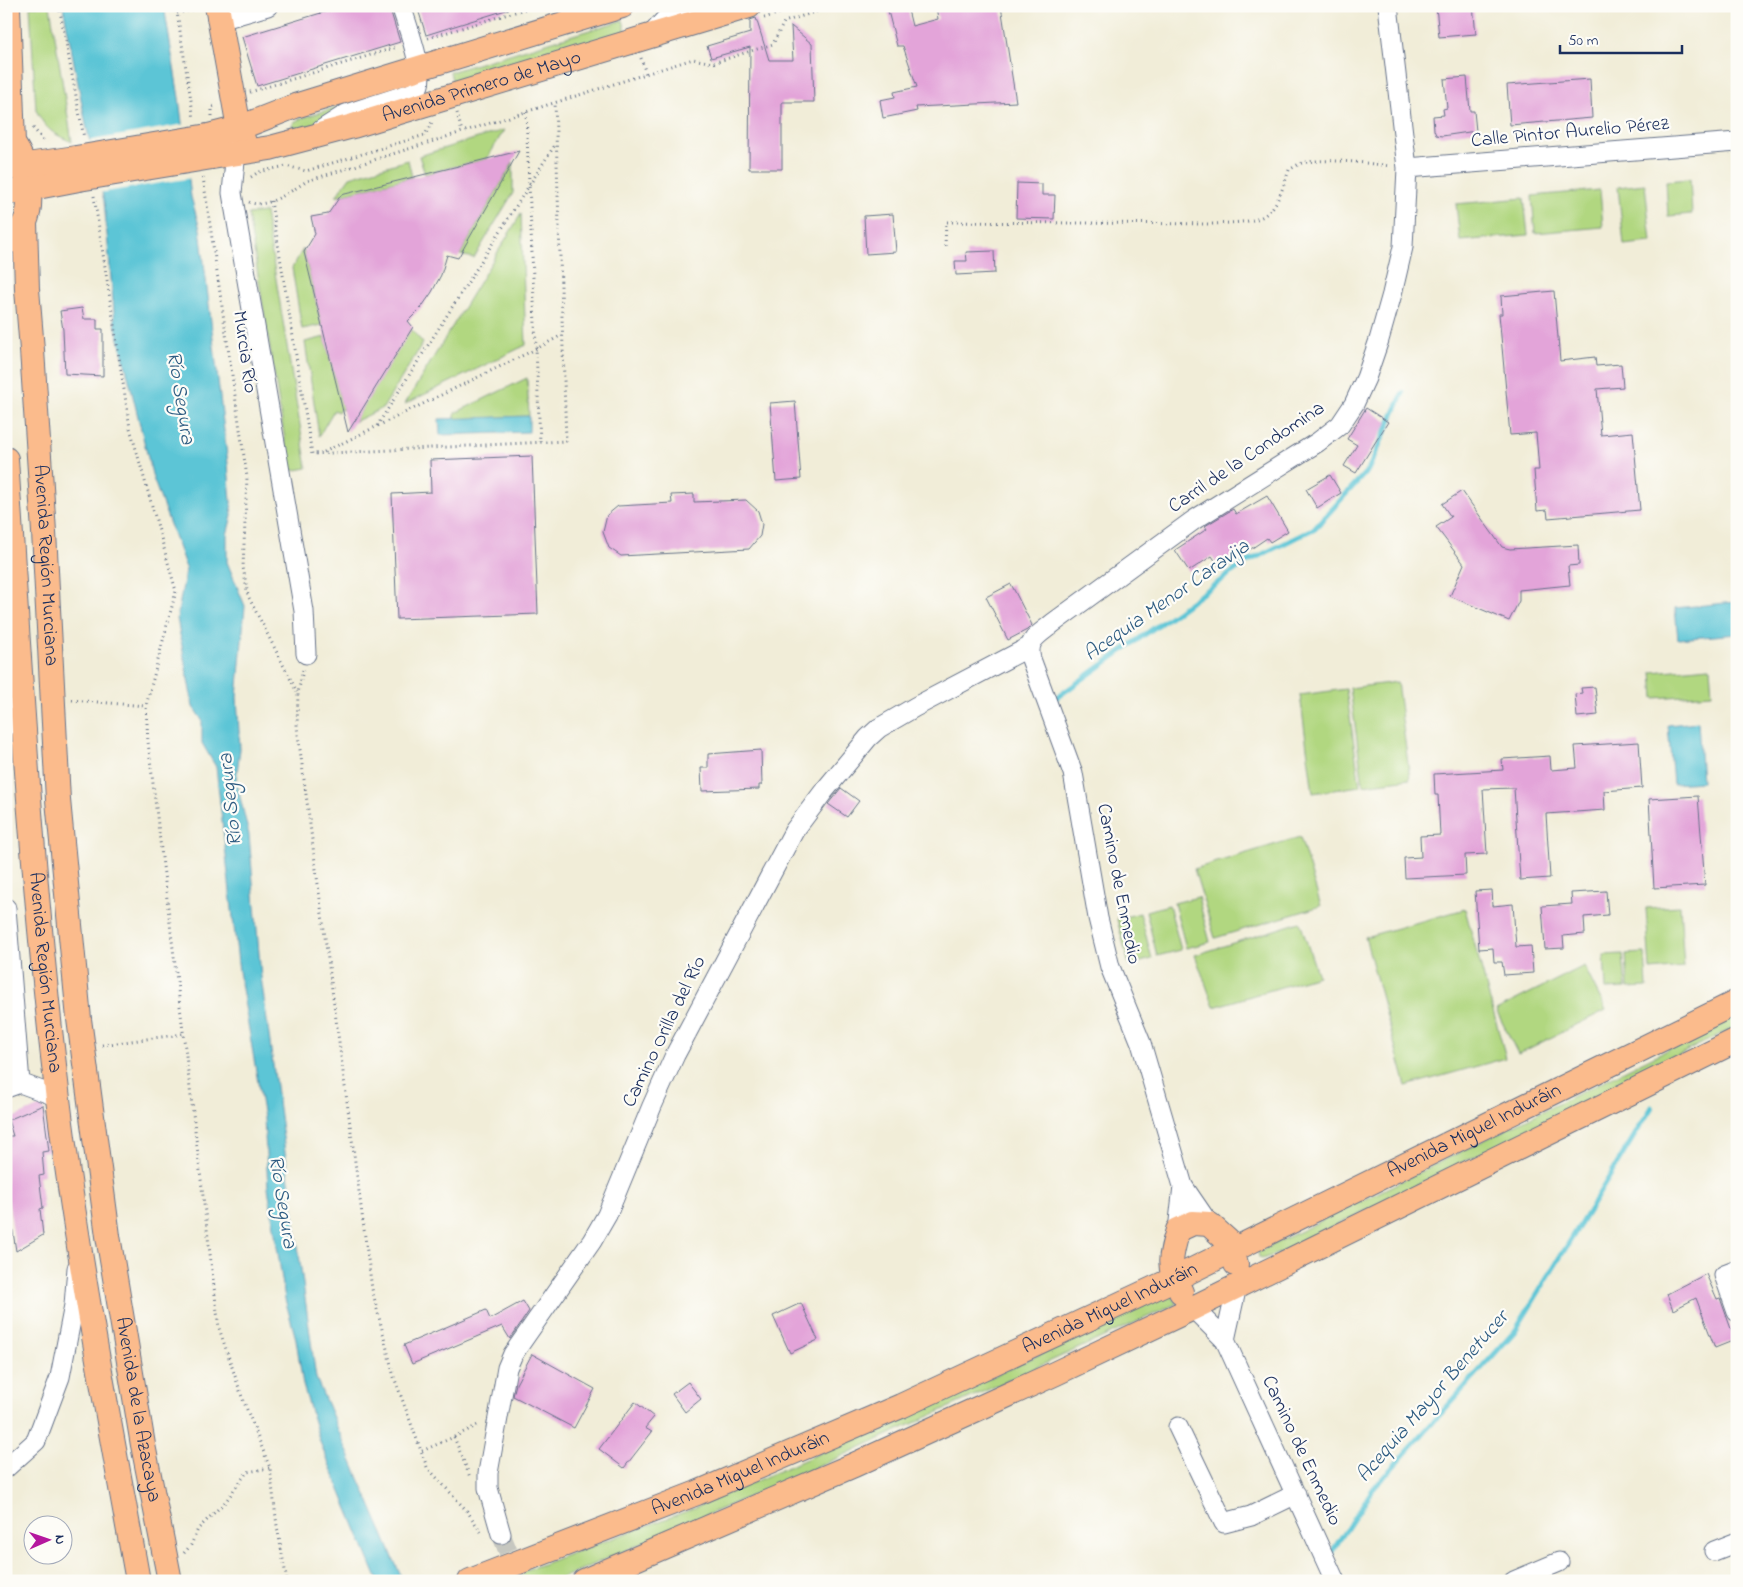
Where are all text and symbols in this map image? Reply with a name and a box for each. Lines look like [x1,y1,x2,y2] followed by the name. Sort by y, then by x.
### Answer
[1560,22,1683,54] scale bar
[1568,30,1599,52] text: 50 m
[379,43,585,131] street label: Avenida Primero de Mayo
[1470,110,1671,156] street label: Calle Pintor Aurelio Pérez
[224,309,264,395] street label: Murcia Río
[157,349,202,447] water label: Río Segura
[1163,395,1331,521] street label: Carril de la Condomina
[25,464,65,667] street label: Avenida Región Murciana
[1078,532,1256,670] water label: Acequia Menor Caravija
[211,751,252,848] water label: Río Segura
[1088,801,1148,967] street label: Camino de Enmedio
[20,871,69,1075] street label: Avenida Región Murciana
[616,951,714,1113] street label: Camino Orilla del Río
[1382,1076,1566,1186] street label: Avenida Miguel Induráin
[259,1153,304,1251] water label: Río Segura
[1018,1255,1203,1362] street label: Avenida Miguel Induráin
[1350,1303,1518,1490] water label: Acequia Mayor Benetucer
[107,1315,169,1505] street label: Avenida de la Azacaya
[1253,1371,1349,1531] street label: Camino de Enmedio
[647,1424,834,1524] street label: Avenida Miguel Induráin
[22,1514,72,1564] north arrow
[49,1535,70,1545] text: N

